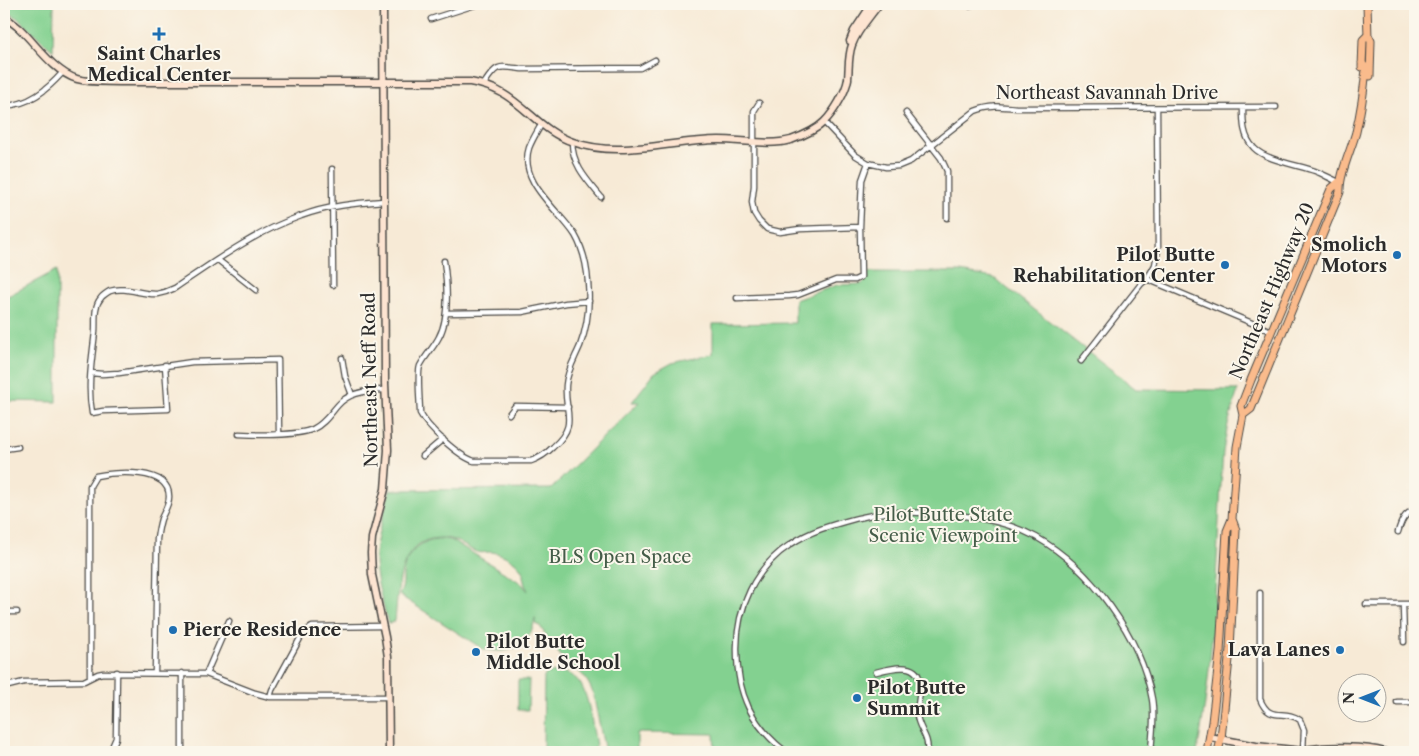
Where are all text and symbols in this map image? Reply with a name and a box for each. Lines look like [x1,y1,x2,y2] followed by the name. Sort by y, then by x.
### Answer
[152,27,166,41] marker: Saint Charles Medical Center
[87,43,231,86] place label: Saint Charles Medical Center
[996,82,1218,104] street label: Northeast Savannah Drive
[1225,199,1319,383] street label: Northeast Highway 20
[1311,234,1388,277] place label: Smolich Motors
[1013,244,1215,287] place label: Pilot Butte Rehabilitation Center
[1391,249,1403,261] marker: Smolich Motors
[1219,259,1231,271] marker: Pilot Butte Rehabilitation Center
[357,292,383,468] street label: Northeast Neff Road
[868,504,1018,547] park label: Pilot Butte State Scenic Viewpoint
[549,546,691,568] park label: BLS Open Space
[183,619,342,641] place label: Pierce Residence
[167,624,179,636] marker: Pierce Residence
[486,631,620,674] place label: Pilot Butte Middle School
[1228,639,1330,661] place label: Lava Lanes
[1334,644,1346,656] marker: Lava Lanes
[470,646,482,658] marker: Pilot Butte Middle School
[1336,674,1386,724] north arrow
[867,677,966,720] place label: Pilot Butte Summit
[851,692,863,704] marker: Pilot Butte Summit
[1340,692,1358,704] text: N

